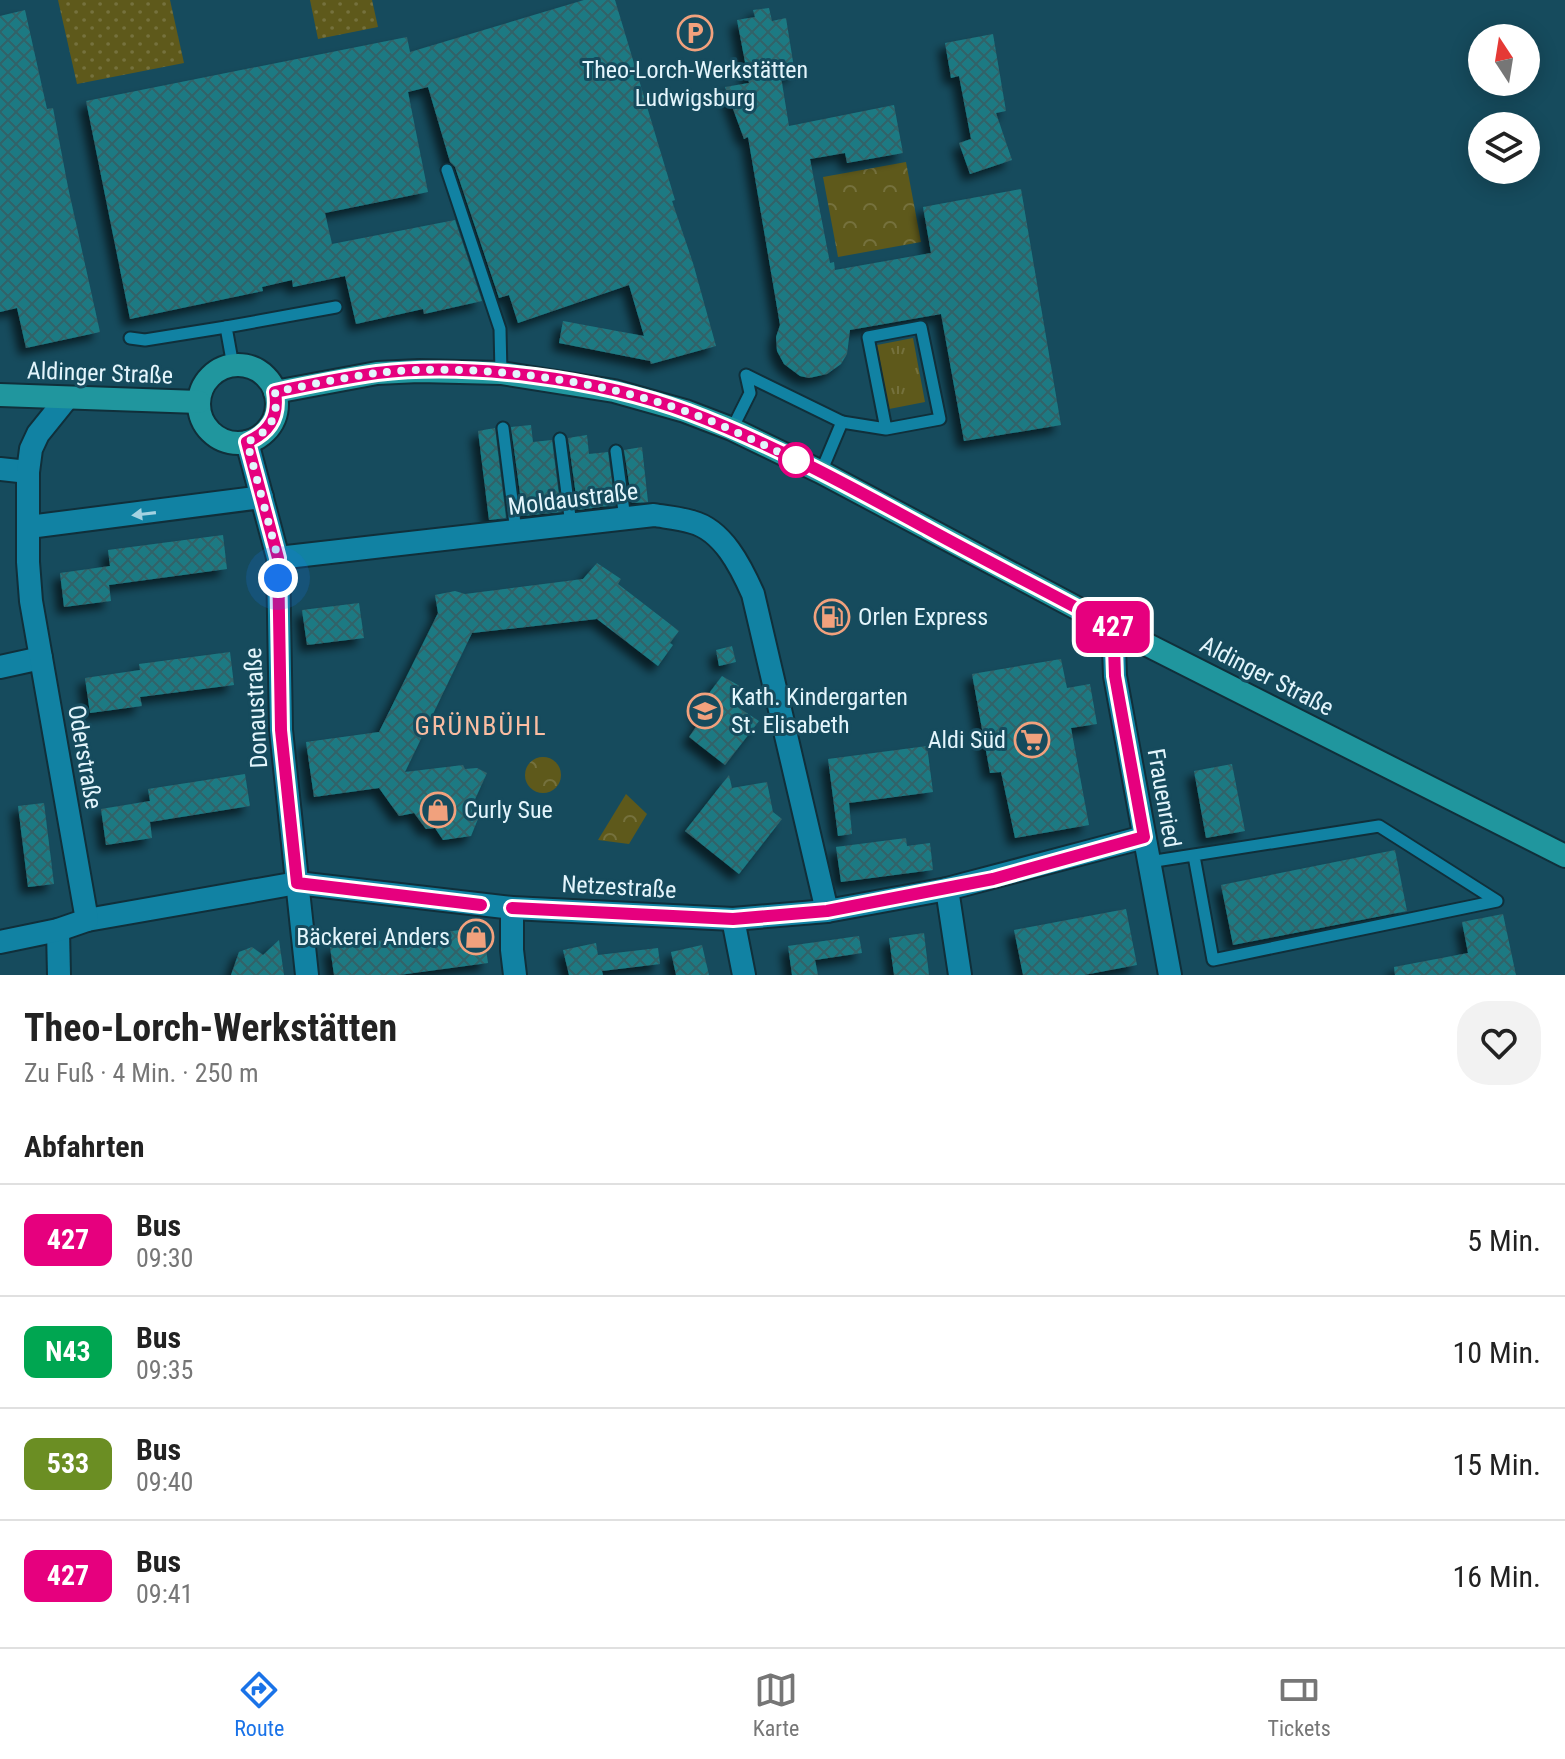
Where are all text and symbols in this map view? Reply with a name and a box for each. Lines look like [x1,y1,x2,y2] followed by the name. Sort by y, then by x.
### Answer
[676,14,714,52] parking icon: Theo-Lorch-Werkstätten Ludwigsburg
[1468,24,1540,96] north arrow
[1468,24,1540,184] map controls
[582,56,808,112] place label: Theo-Lorch-Werkstätten Ludwigsburg
[1468,112,1540,184] button: layers
[27,356,173,390] street label: Aldinger Straße
[779,443,813,477] unlabelled marker
[506,477,640,521] street label: Moldaustraße
[131,508,156,521] one-way arrow
[258,558,298,598] your location
[813,598,851,636] fuel station icon: Orlen Express
[1067,601,1159,653] line badge: 427
[858,603,988,631] place label: Orlen Express
[1092,610,1134,643] text: 427
[1196,630,1338,722] street label: Aldinger Straße
[239,647,273,769] street label: Donaustraße
[731,683,908,739] place label: Kath. Kindergarten St. Elisabeth
[686,692,724,730] school or university icon: Kath. Kindergarten St. Elisabeth
[62,703,108,811] street label: Oderstraße
[414,711,548,741] district label: GRÜNBÜHL
[1013,721,1051,759] supermarket icon: Aldi Süd
[928,726,1006,754] place label: Aldi Süd
[1142,746,1186,850] street label: Frauenried
[419,791,457,829] shop icon: Curly Sue
[464,796,553,824] place label: Curly Sue
[561,870,677,904] street label: Netzestraße
[457,918,495,956] shop icon: Bäckerei Anders
[296,923,450,951] place label: Bäckerei Anders
[1457,1001,1541,1085] button: heart
[24,1006,397,1050] text: Theo-Lorch-Werkstätten
[24,1058,259,1088] text: Zu Fuß · 4 Min. · 250 m
[24,1129,144,1164] text: Abfahrten
[136,1208,181,1243] text: Bus
[47,1223,89,1256] text: 427
[1467,1223,1541,1258] text: 5 Min.
[136,1243,193,1273] text: 09:30
[136,1320,181,1355] text: Bus
[45,1335,91,1368] text: N43
[1453,1335,1541,1370] text: 10 Min.
[136,1355,193,1385] text: 09:35
[136,1432,181,1467] text: Bus
[47,1447,89,1480] text: 533
[1453,1447,1541,1482] text: 15 Min.
[136,1467,193,1497] text: 09:40
[136,1544,181,1579] text: Bus
[47,1559,89,1592] text: 427
[1453,1559,1541,1594] text: 16 Min.
[136,1579,193,1609] text: 09:41
[234,1668,284,1741] tab: Route
[753,1668,799,1741] tab: Karte
[1268,1668,1331,1741] tab: Tickets

